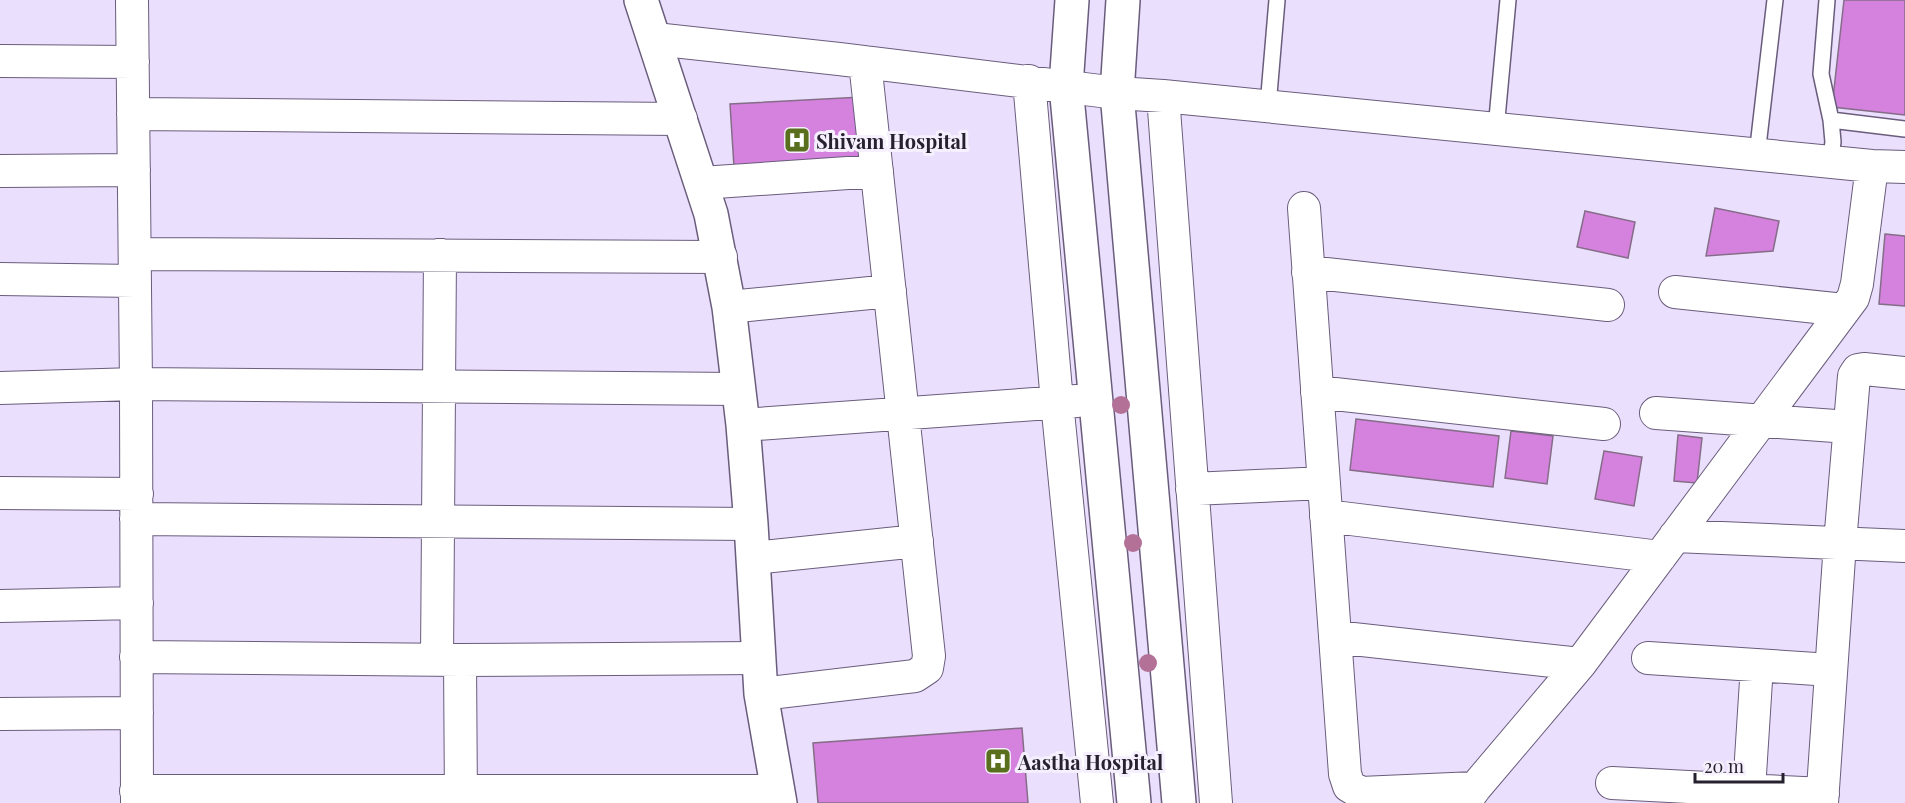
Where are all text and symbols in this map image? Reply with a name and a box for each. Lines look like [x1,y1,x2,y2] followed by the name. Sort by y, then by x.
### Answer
[782,125,812,155] hospital icon: Shivam Hospital
[816,127,967,154] place label: Shivam Hospital
[983,746,1013,776] hospital icon: Aastha Hospital
[1695,746,1784,784] scale bar
[1017,748,1163,775] place label: Aastha Hospital
[1704,754,1744,778] text: 20 m

